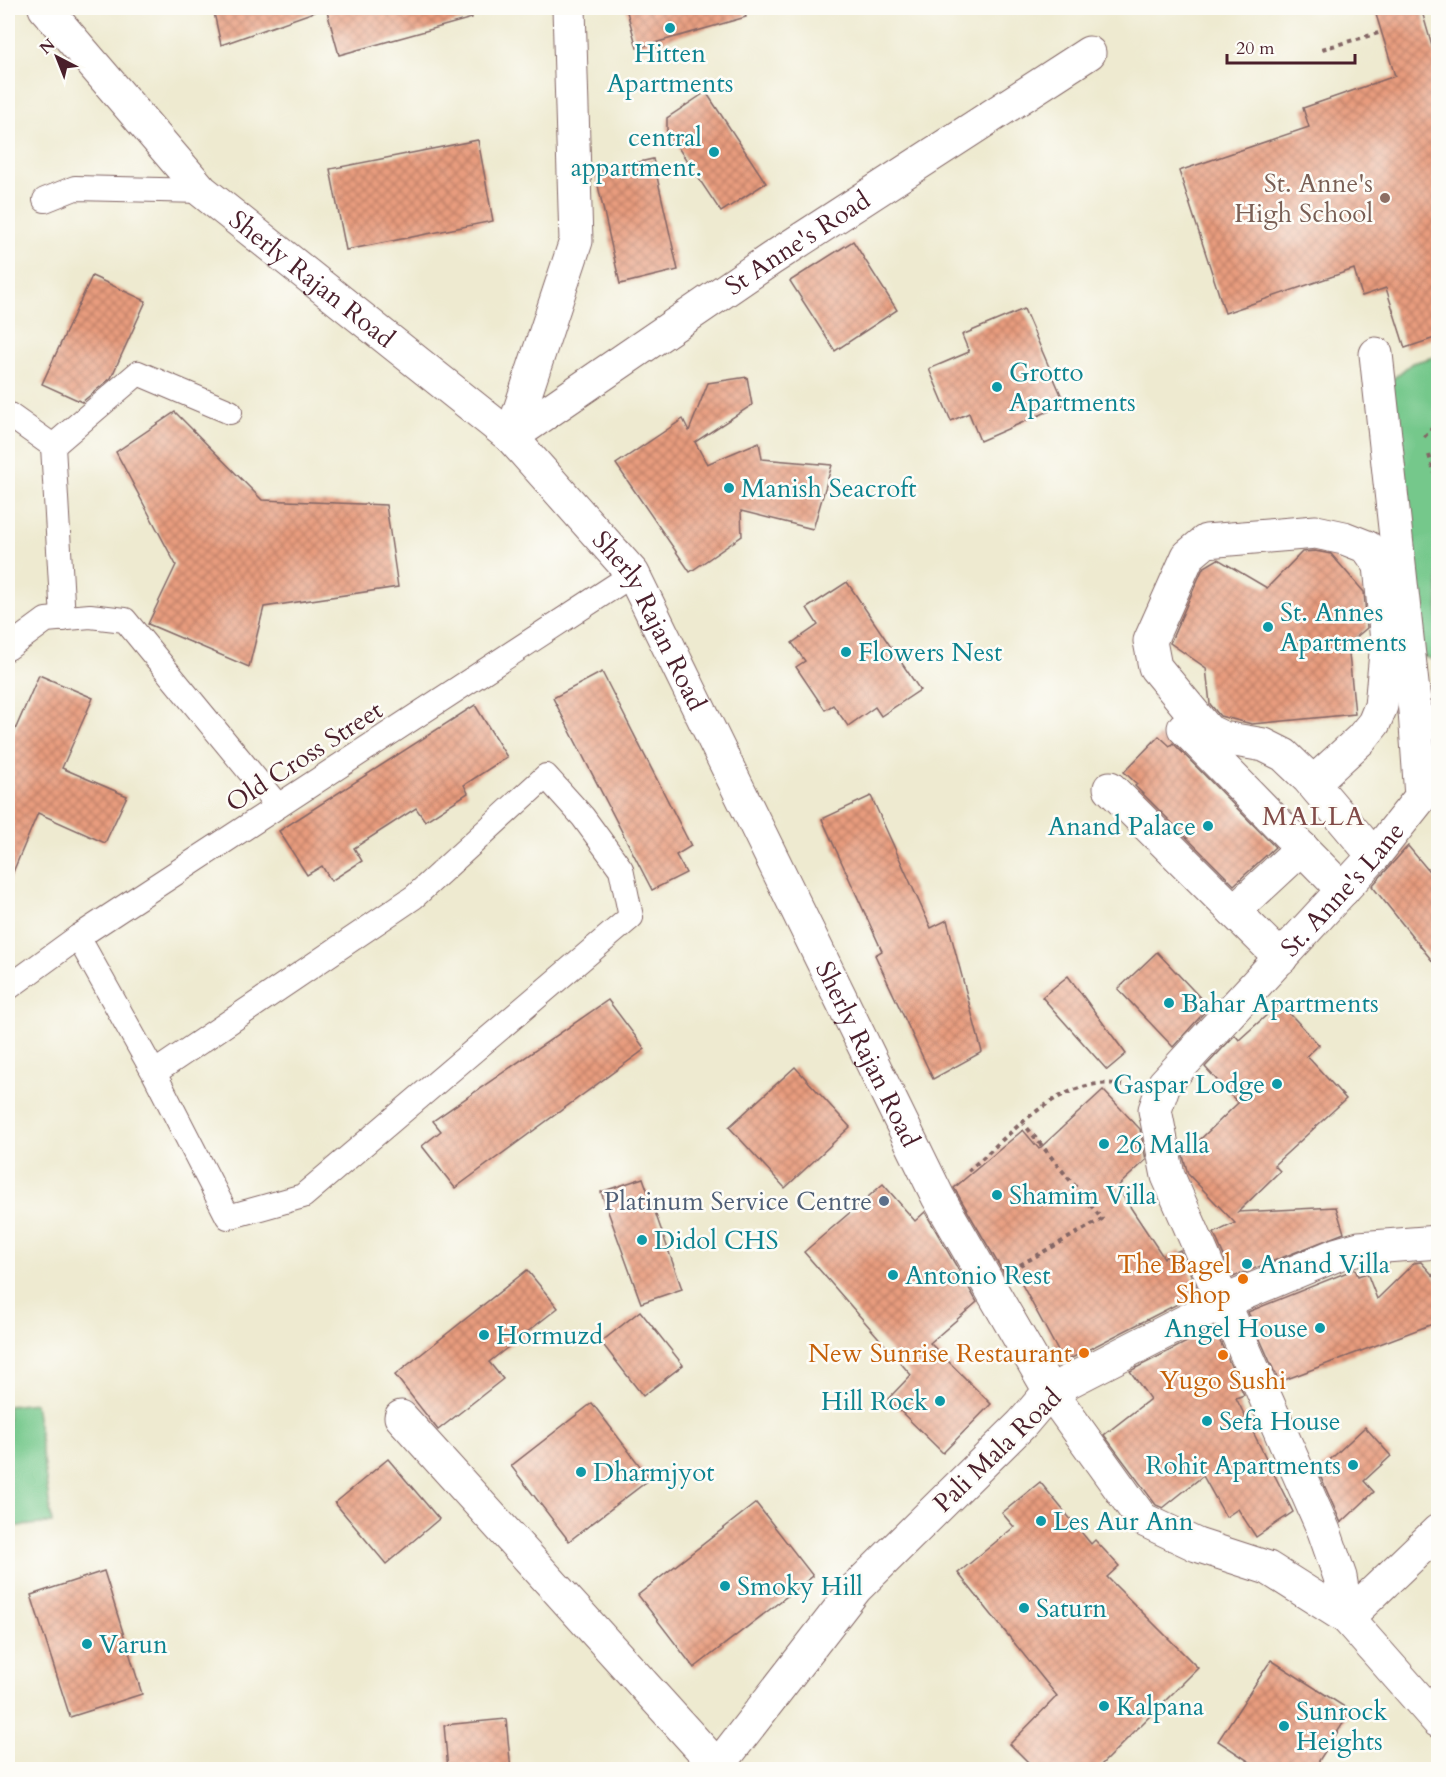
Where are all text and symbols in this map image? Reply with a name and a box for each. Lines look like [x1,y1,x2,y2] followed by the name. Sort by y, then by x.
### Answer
[663,21,677,35] marker: Hitten Apartments
[27,27,87,87] north arrow
[1227,27,1354,65] scale bar
[35,34,60,59] text: N
[607,36,733,101] place label: Hitten Apartments
[1236,36,1275,61] text: 20 m
[571,120,702,185] place label: central appartment.
[707,145,721,159] marker: central appartment.
[1234,166,1373,231] place label: St. Anne's High School
[718,182,877,304] street label: St Anne's Road
[1378,191,1392,205] marker: St. Anne's High School
[222,202,402,356] street label: Sherly Rajan Road
[1009,355,1136,420] place label: Grotto Apartments
[990,380,1004,394] marker: Grotto Apartments
[741,471,916,506] place label: Manish Seacroft
[722,481,736,495] marker: Manish Seacroft
[584,523,714,717] street label: Sherly Rajan Road
[1280,595,1407,660] place label: St. Annes Apartments
[1261,620,1275,634] marker: St. Annes Apartments
[858,635,1002,670] place label: Flowers Nest
[839,645,853,659] marker: Flowers Nest
[219,693,389,820] street label: Old Cross Street
[1262,798,1366,835] district label: MALLA
[1048,809,1196,844] place label: Anand Palace
[1273,815,1412,964] street label: St. Anne's Lane
[1201,819,1215,833] marker: Anand Palace
[807,956,928,1153] street label: Sherly Rajan Road
[1181,986,1379,1021] place label: Bahar Apartments
[1162,996,1176,1010] marker: Bahar Apartments
[1113,1067,1265,1102] place label: Gaspar Lodge
[1270,1077,1284,1091] marker: Gaspar Lodge
[1116,1127,1210,1162] place label: 26 Malla
[1097,1137,1111,1151] marker: 26 Malla
[1009,1178,1157,1213] place label: Shamim Villa
[604,1184,872,1219] place label: Platinum Service Centre
[990,1188,1004,1202] marker: Shamim Villa
[877,1194,891,1208] marker: Platinum Service Centre
[654,1223,779,1258] place label: Didol CHS
[635,1233,649,1247] marker: Didol CHS
[1117,1247,1231,1312] place label: The Bagel Shop
[1259,1247,1390,1282] place label: Anand Villa
[1240,1257,1254,1271] marker: Anand Villa
[905,1258,1050,1293] place label: Antonio Rest
[886,1268,900,1282] marker: Antonio Rest
[1236,1272,1250,1286] marker: The Bagel Shop
[1164,1311,1308,1346] place label: Angel House
[496,1318,603,1353] place label: Hormuzd
[1313,1321,1327,1335] marker: Angel House
[477,1328,491,1342] marker: Hormuzd
[808,1336,1072,1371] place label: New Sunrise Restaurant
[1077,1346,1091,1360] marker: New Sunrise Restaurant
[1216,1348,1230,1362] marker: Yugo Sushi
[1160,1363,1286,1398] place label: Yugo Sushi
[926,1380,1069,1520] street label: Pali Mala Road
[821,1384,928,1419] place label: Hill Rock
[933,1394,947,1408] marker: Hill Rock
[1219,1404,1341,1439] place label: Sefa House
[1200,1414,1214,1428] marker: Sefa House
[1145,1448,1341,1483] place label: Rohit Apartments
[593,1455,714,1490] place label: Dharmjyot
[1346,1458,1360,1472] marker: Rohit Apartments
[574,1465,588,1479] marker: Dharmjyot
[1053,1504,1194,1539] place label: Les Aur Ann
[1034,1514,1048,1528] marker: Les Aur Ann
[737,1569,863,1604] place label: Smoky Hill
[718,1579,732,1593] marker: Smoky Hill
[1036,1591,1107,1626] place label: Saturn
[1017,1601,1031,1615] marker: Saturn
[99,1627,168,1662] place label: Varun
[80,1637,94,1651] marker: Varun
[1116,1689,1204,1724] place label: Kalpana
[1296,1694,1387,1759] place label: Sunrock Heights
[1097,1699,1111,1713] marker: Kalpana
[1277,1719,1291,1733] marker: Sunrock Heights

